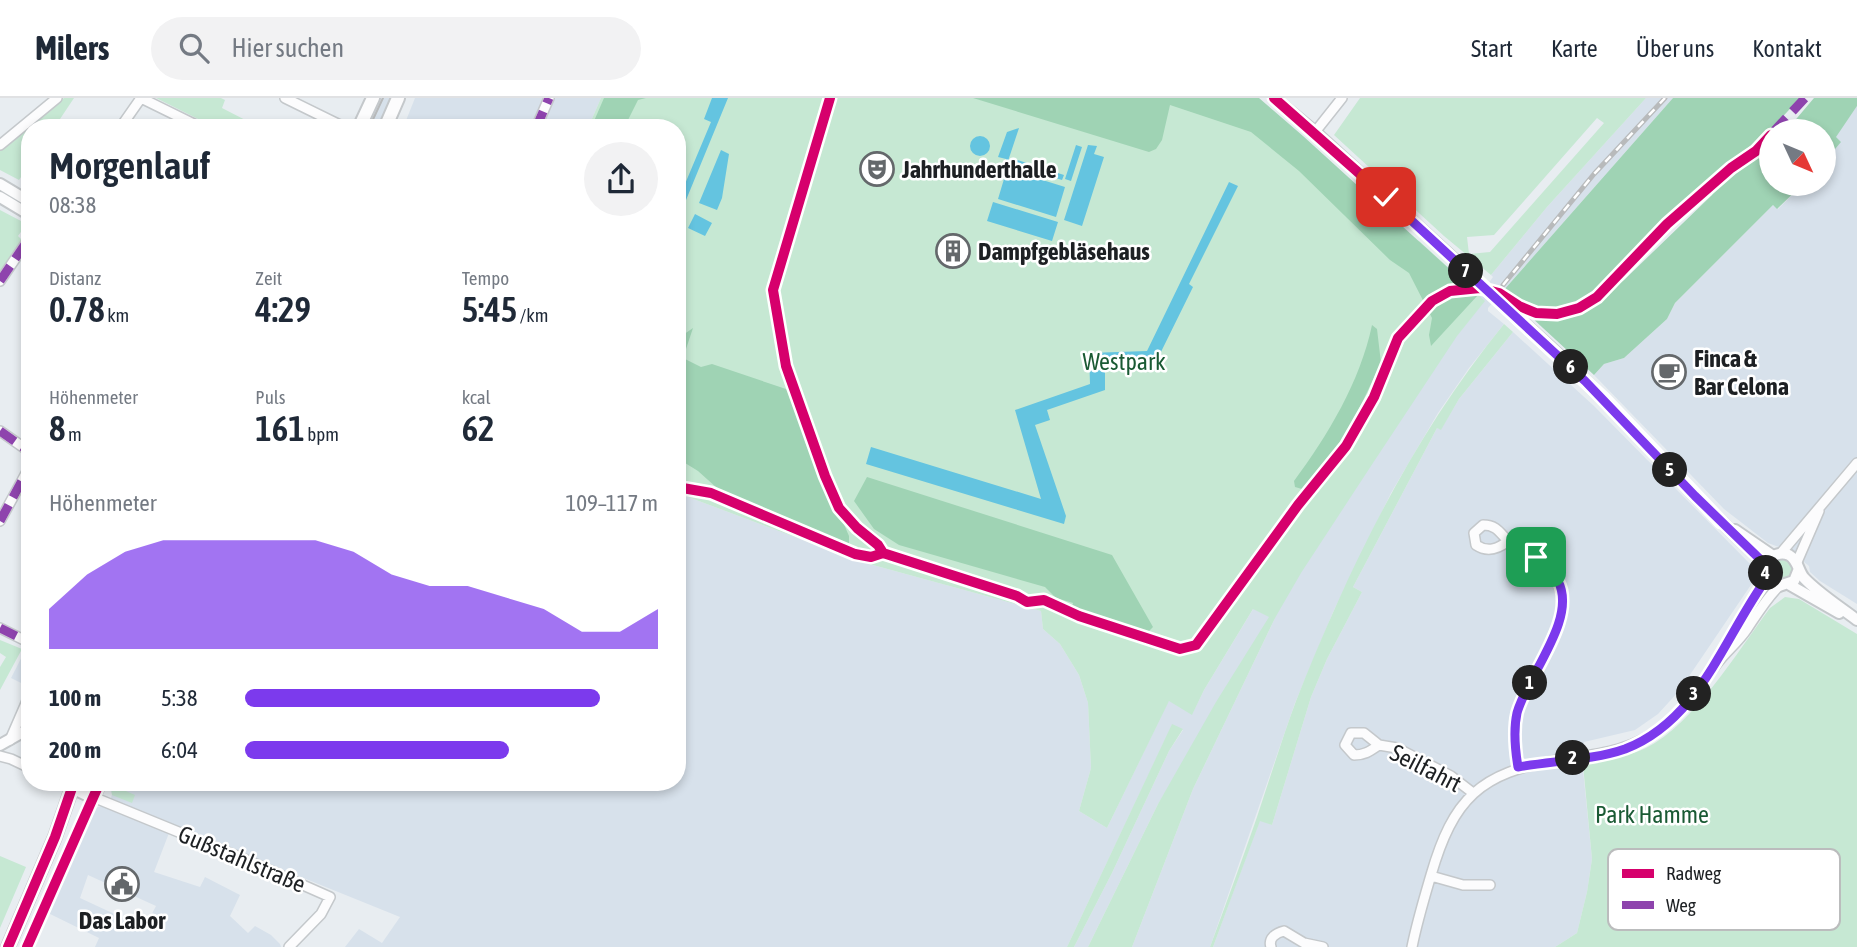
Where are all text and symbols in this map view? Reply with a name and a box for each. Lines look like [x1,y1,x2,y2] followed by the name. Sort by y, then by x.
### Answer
[151,17,641,80] search box
[35,29,109,67] text: Milers
[175,29,213,67] icon: search
[231,33,344,63] text: Hier suchen
[1471,35,1513,62] text: Start
[1551,35,1598,62] text: Karte
[1636,35,1714,62] text: Über uns
[1752,35,1822,62] text: Kontakt
[1759,119,1836,196] north arrow
[1759,119,1836,196] map controls
[584,142,658,216] button: share
[49,144,210,187] text: Morgenlauf
[858,150,896,188] theatre icon: Jahrhunderthalle
[901,156,1057,183] place label: Jahrhunderthalle
[1356,167,1416,227] pin
[1367,178,1405,216] icon: check
[49,192,96,218] text: 08:38
[934,232,972,270] building icon: Dampfgebläsehaus
[978,238,1150,265] place label: Dampfgebläsehaus
[1448,254,1484,288] pin: 7
[1461,259,1470,281] text: 7
[49,267,101,289] text: Distanz
[255,267,282,289] text: Zeit
[462,267,509,289] text: Tempo
[49,289,105,329] text: 0.78
[255,289,311,329] text: 4:29
[462,289,517,329] text: 5:45
[105,304,129,326] text: km
[517,304,548,326] text: /km
[1694,345,1789,400] place label: Finca & Bar Celona
[1082,348,1166,375] park label: Westpark
[1554,350,1588,384] pin: 6
[1650,353,1688,391] cafe icon: Finca & Bar Celona
[1566,355,1575,377] text: 6
[49,386,138,408] text: Höhenmeter
[255,386,286,408] text: Puls
[462,386,491,408] text: kcal
[49,408,65,448] text: 8
[255,408,305,448] text: 161
[462,408,495,448] text: 62
[65,423,82,445] text: m
[305,423,339,445] text: bpm
[1652,452,1688,488] pin: 5
[1665,458,1674,480] text: 5
[49,490,157,516] text: Höhenmeter
[565,490,658,516] text: 109–117 m
[1506,527,1566,587] pin
[1517,538,1555,576] icon: arrive
[1748,556,1784,590] pin: 4
[1761,561,1770,583] text: 4
[1512,666,1548,700] pin: 1
[1525,671,1534,693] text: 1
[1676,676,1712,712] pin: 3
[1689,682,1698,704] text: 3
[49,685,101,711] text: 100 m
[161,685,198,711] text: 5:38
[49,737,101,763] text: 200 m
[161,737,198,763] text: 6:04
[1386,739,1466,797] street label: Seilfahrt
[1556,740,1590,776] pin: 2
[1568,746,1577,768] text: 2
[1595,801,1709,828] park label: Park Hamme
[174,820,310,898] street label: Gußstahlstraße
[1608,849,1840,930] legend
[1666,862,1722,884] text: Radweg
[103,865,141,903] public building icon: Das Labor
[1666,894,1697,916] text: Weg
[79,907,166,934] place label: Das Labor

